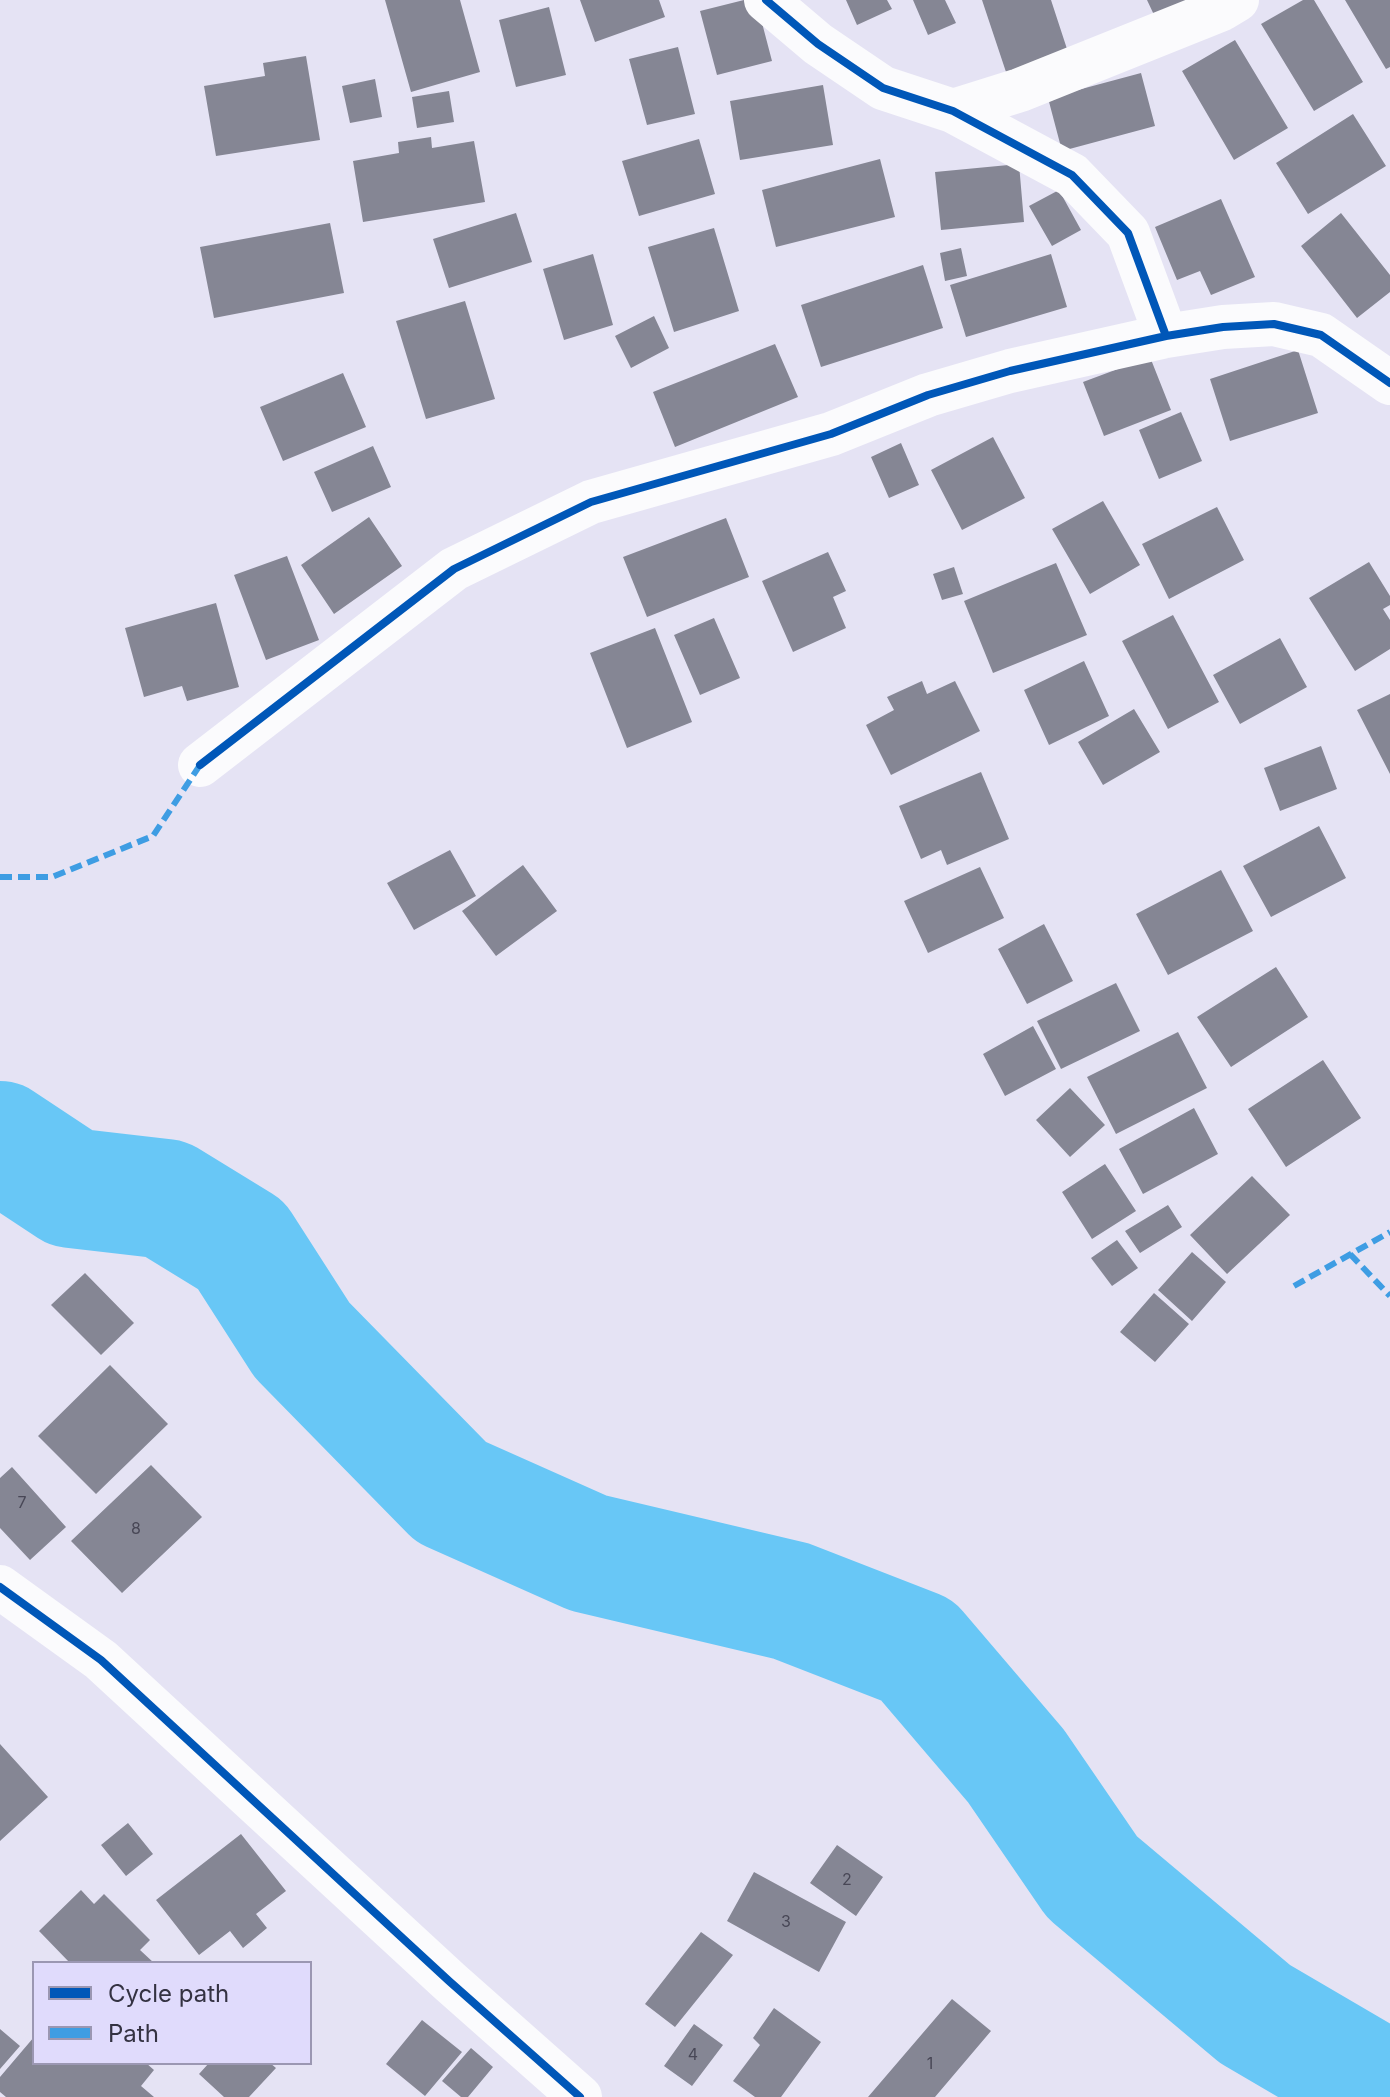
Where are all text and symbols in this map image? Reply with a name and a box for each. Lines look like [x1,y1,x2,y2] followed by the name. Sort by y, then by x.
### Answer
[17,1493,27,1513] house number: 7
[131,1519,141,1539] house number: 8
[842,1870,852,1890] house number: 2
[781,1912,791,1932] house number: 3
[32,1961,312,2065] legend
[108,1979,229,2008] text: Cycle path
[108,2019,159,2048] text: Path
[688,2045,698,2065] house number: 4
[927,2054,933,2074] house number: 1

